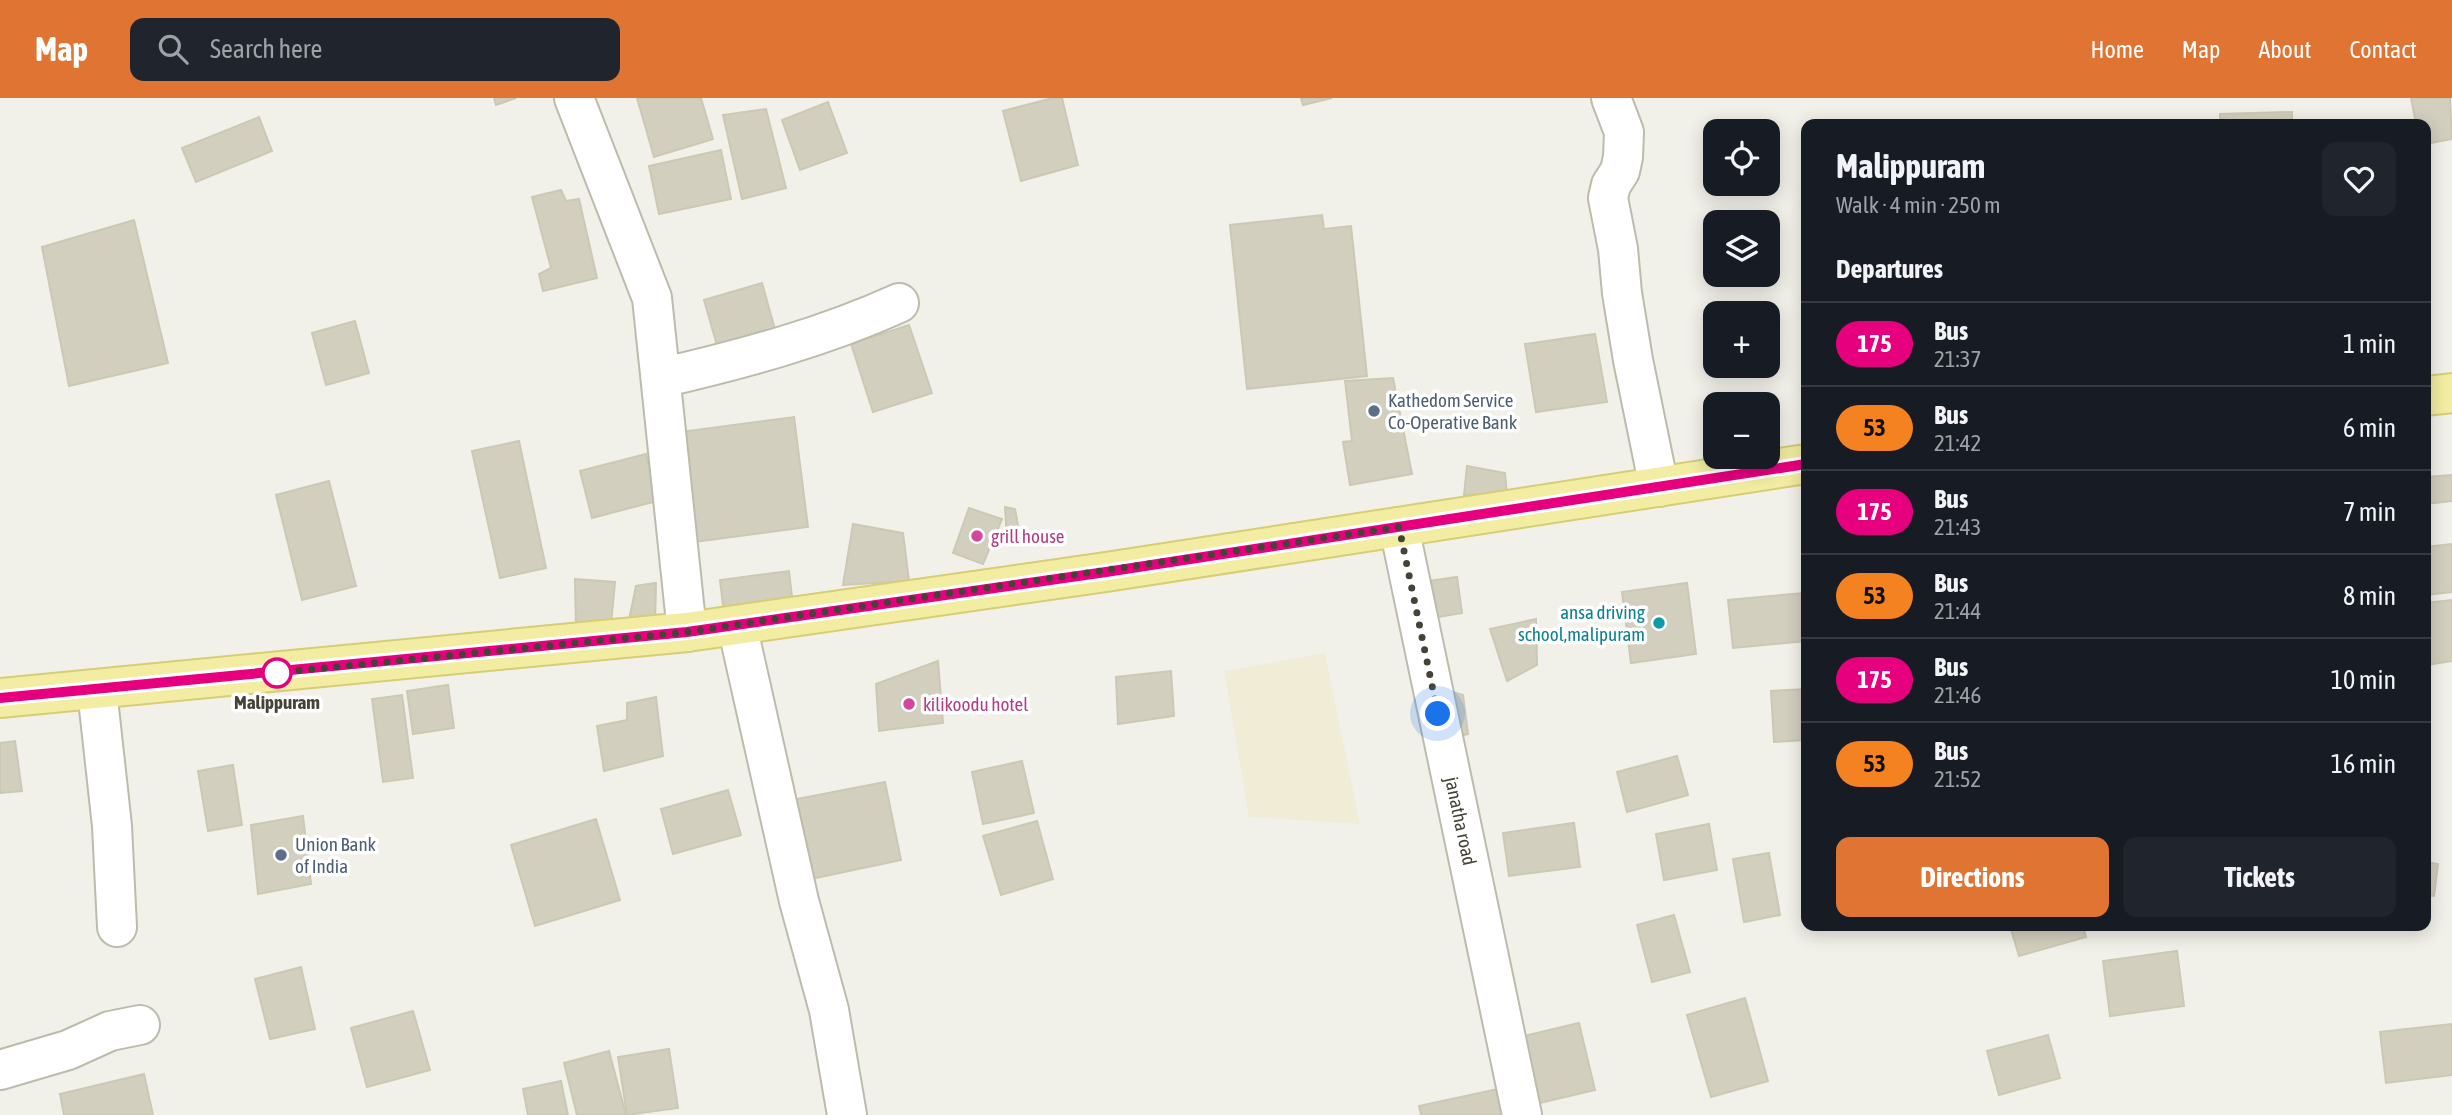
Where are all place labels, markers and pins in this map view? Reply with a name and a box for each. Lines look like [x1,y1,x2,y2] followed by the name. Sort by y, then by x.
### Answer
[1388,389,1518,433] place label: Kathedom Service Co-Operative Bank
[1366,403,1382,419] marker: Kathedom Service Co-Operative Bank
[991,525,1064,547] place label: grill house
[969,528,985,544] marker: grill house
[1518,601,1646,645] place label: ansa driving school,malipuram
[1651,615,1667,631] marker: ansa driving school,malipuram
[262,658,292,688] marker: Malippuram
[234,691,320,713] place label: Malippuram
[923,693,1028,715] place label: kilikoodu hotel
[901,696,917,712] marker: kilikoodu hotel
[295,833,377,877] place label: Union Bank of India
[273,847,289,863] marker: Union Bank of India

